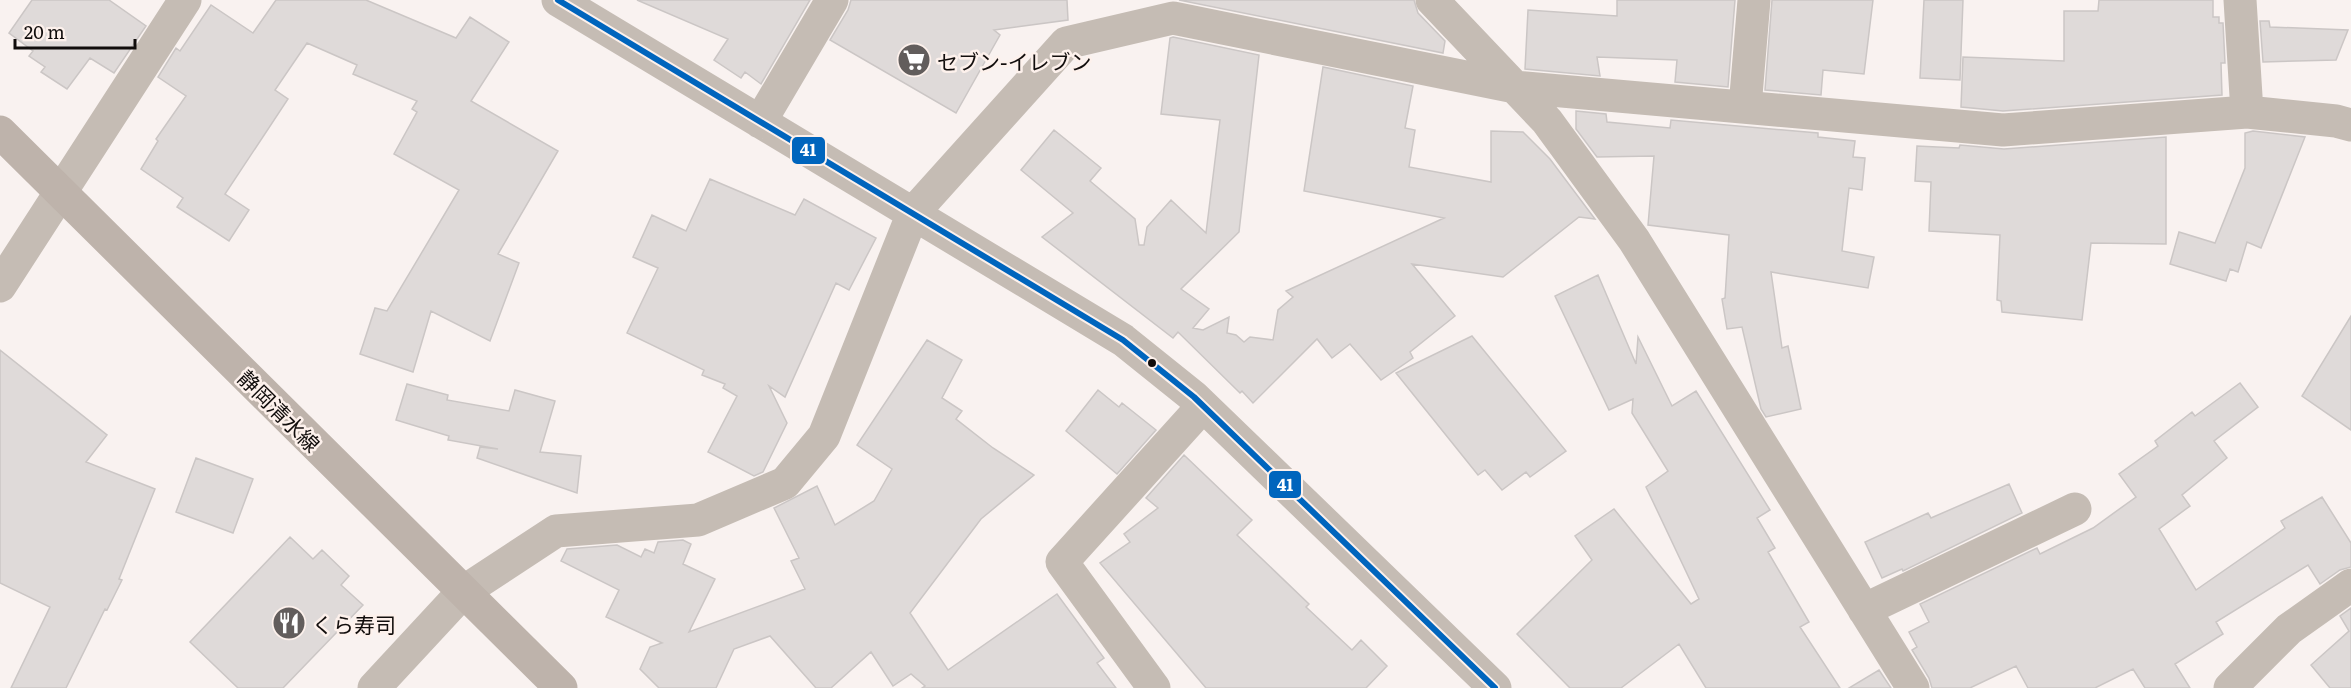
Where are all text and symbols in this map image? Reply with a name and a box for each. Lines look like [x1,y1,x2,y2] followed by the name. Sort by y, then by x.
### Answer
[15,12,135,50] scale bar
[24,18,65,45] text: 20 m
[896,42,932,78] supermarket icon: セブン-イレブン
[937,45,1091,76] place label: セブン-イレブン
[791,136,826,165] line badge: 41
[800,137,817,161] text: 41
[1146,357,1158,369] unlabelled marker
[232,362,328,458] street label: 静岡清水線
[1268,470,1302,499] line badge: 41
[1277,472,1294,496] text: 41
[271,605,307,641] restaurant icon: くら寿司
[312,608,396,639] place label: くら寿司

